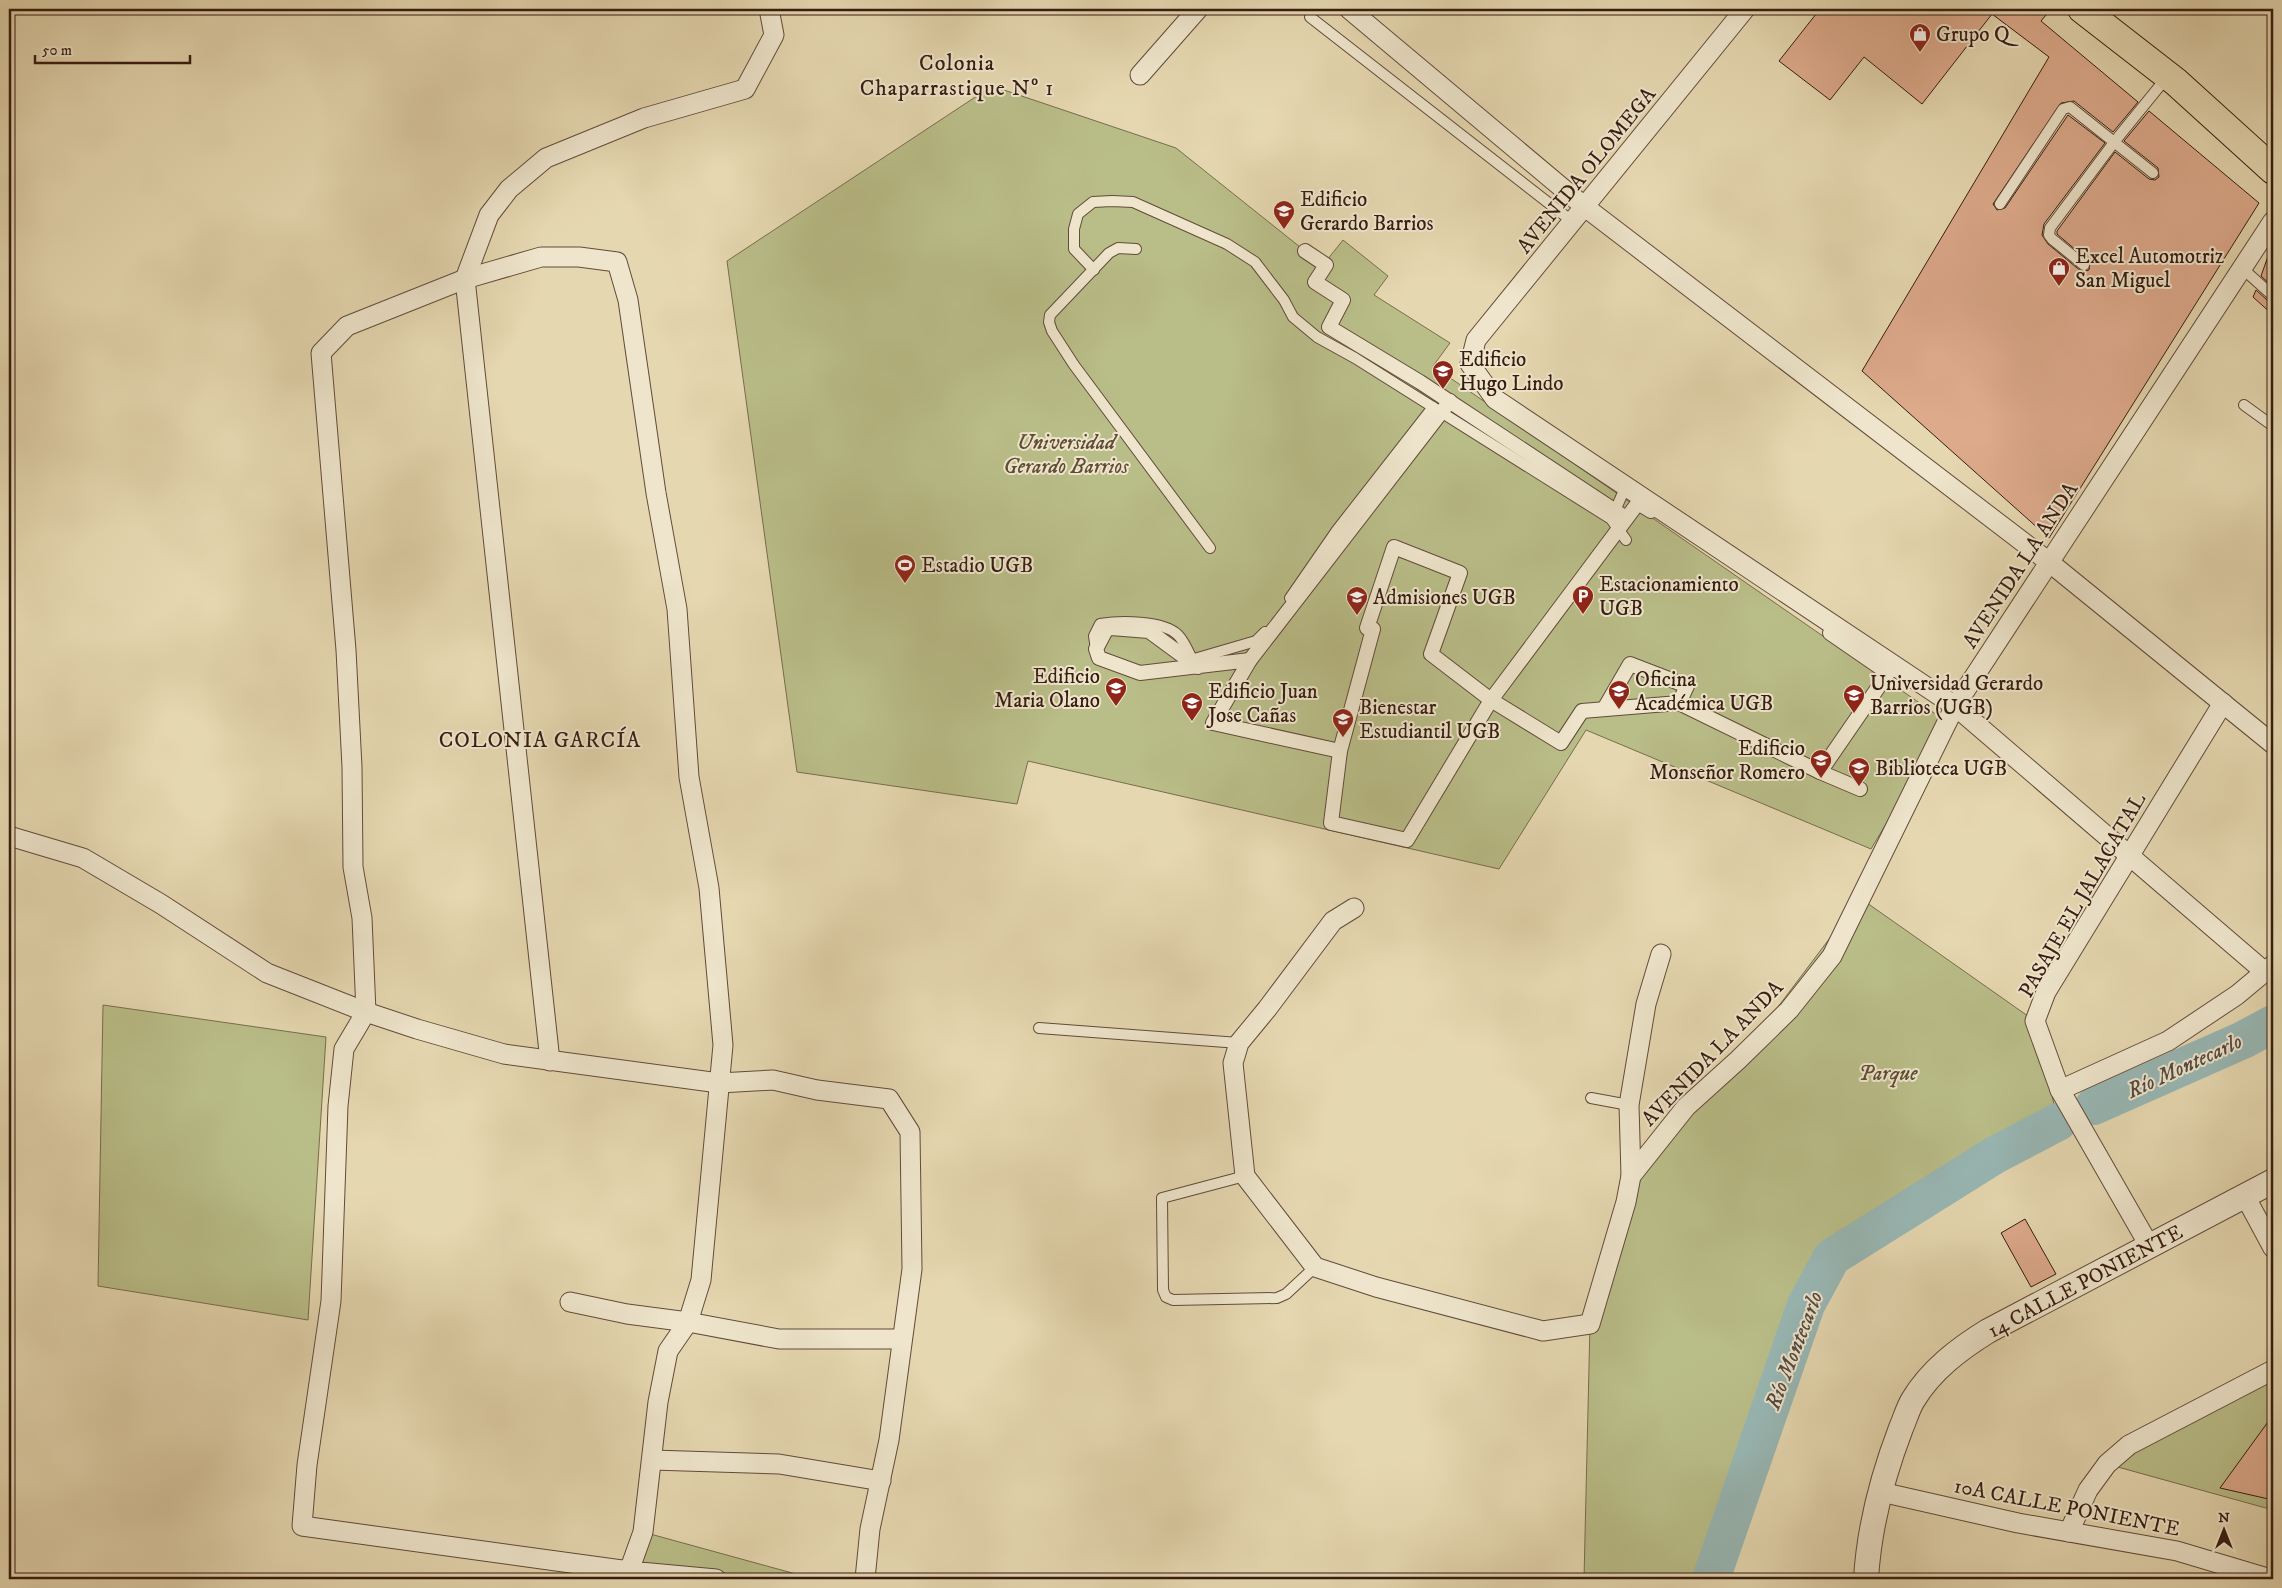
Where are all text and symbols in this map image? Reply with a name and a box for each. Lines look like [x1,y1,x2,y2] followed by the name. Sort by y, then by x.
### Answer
[1908,22,1932,53] shop icon: Grupo Q
[1936,22,2019,48] place label: Grupo Q
[35,32,190,64] scale bar
[42,41,72,60] text: 50 m
[860,50,1054,102] district label: Colonia Chaparrastique Nº 1
[1512,82,1662,259] street label: AVENIDA OLOMEGA
[1300,187,1434,237] place label: Edificio Gerardo Barrios
[1272,199,1296,230] school or university icon: Edificio Gerardo Barrios
[2075,244,2224,294] place label: Excel Automotriz San Miguel
[2047,256,2071,287] shop icon: Excel Automotriz San Miguel
[1459,347,1564,397] place label: Edificio Hugo Lindo
[1431,359,1455,390] school or university icon: Edificio Hugo Lindo
[1004,430,1129,480] park label: Universidad Gerardo Barrios
[1957,477,2085,653] street label: AVENIDA LA ANDA
[893,553,917,584] sports icon: Estadio UGB
[921,553,1033,579] place label: Estadio UGB
[1599,572,1739,622] place label: Estacionamiento UGB
[1571,584,1595,615] parking icon: Estacionamiento UGB
[1345,585,1369,616] school or university icon: Admisiones UGB
[1373,585,1516,611] place label: Admisiones UGB
[994,664,1100,714] place label: Edificio Maria Olano
[1635,667,1773,717] place label: Oficina Académica UGB
[1870,671,2043,721] place label: Universidad Gerardo Barrios (UGB)
[1104,676,1128,707] school or university icon: Edificio Maria Olano
[1206,679,1318,729] place label: Edificio Juan Jose Cañas
[1607,679,1631,710] school or university icon: Oficina Académica UGB
[1842,683,1866,714] school or university icon: Universidad Gerardo Barrios (UGB)
[1180,691,1204,722] school or university icon: Edificio Juan Jose Cañas
[1359,695,1500,745] place label: Bienestar Estudiantil UGB
[1331,707,1355,738] school or university icon: Bienestar Estudiantil UGB
[439,726,641,754] district label: COLONIA GARCÍA
[1649,736,1805,786] place label: Edificio Monseñor Romero
[1809,748,1833,779] school or university icon: Edificio Monseñor Romero
[1847,756,1871,787] school or university icon: Biblioteca UGB
[1875,756,2007,782] place label: Biblioteca UGB
[2014,788,2152,1003] street label: PASAJE EL JALACATAL
[1636,975,1789,1132] street label: AVENIDA LA ANDA
[2122,1028,2247,1105] water label: Río Montecarlo
[1859,1061,1918,1088] park label: Parque
[1984,1219,2187,1344] street label: 14 CALLE PONIENTE
[1759,1288,1829,1414] water label: Río Montecarlo
[1952,1473,2182,1543] street label: 10A CALLE PONIENTE
[2200,1506,2250,1556] north arrow
[2218,1509,2230,1527] text: N

